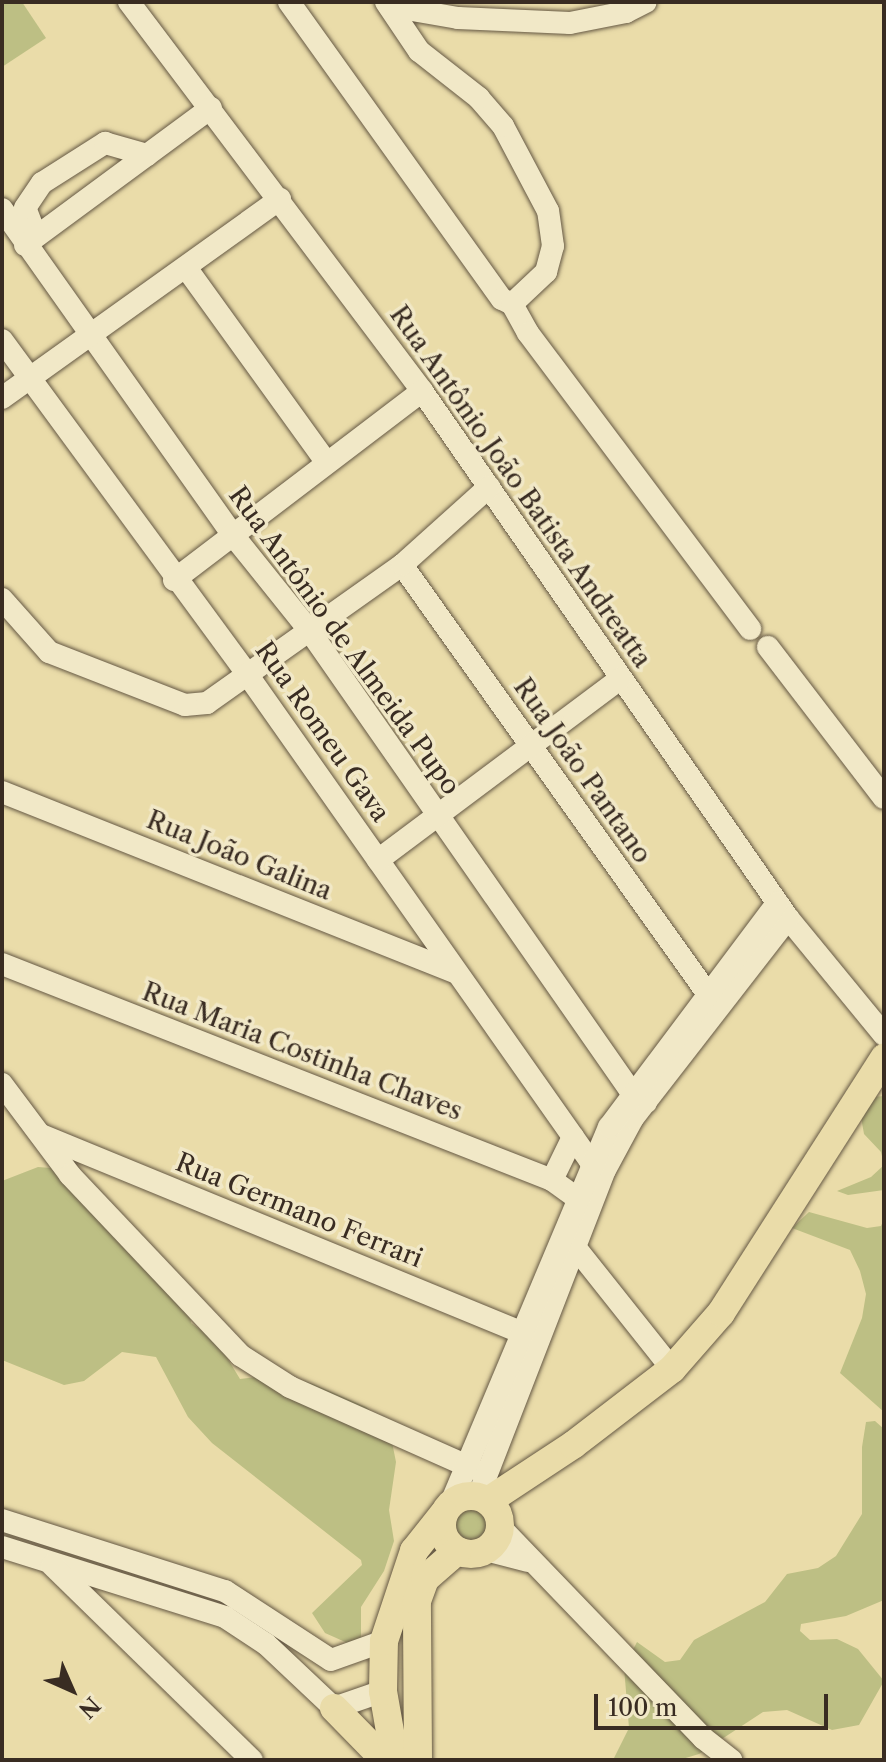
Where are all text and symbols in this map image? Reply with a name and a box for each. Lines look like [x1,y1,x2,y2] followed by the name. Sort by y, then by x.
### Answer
[382,299,658,675] street label: Rua Antônio João Batista Andreatta
[221,480,467,802] street label: Rua Antônio de Almeida Pupo
[248,636,396,828] street label: Rua Romeu Gava
[506,672,658,870] street label: Rua João Pantano
[142,805,336,907] street label: Rua João Galina
[137,976,467,1128] street label: Rua Maria Costinha Chaves
[171,1147,427,1275] street label: Rua Germano Ferrari
[32,1650,112,1730] north arrow
[598,1678,832,1728] scale bar
[73,1691,106,1724] text: N
[608,1693,677,1722] text: 100 m

